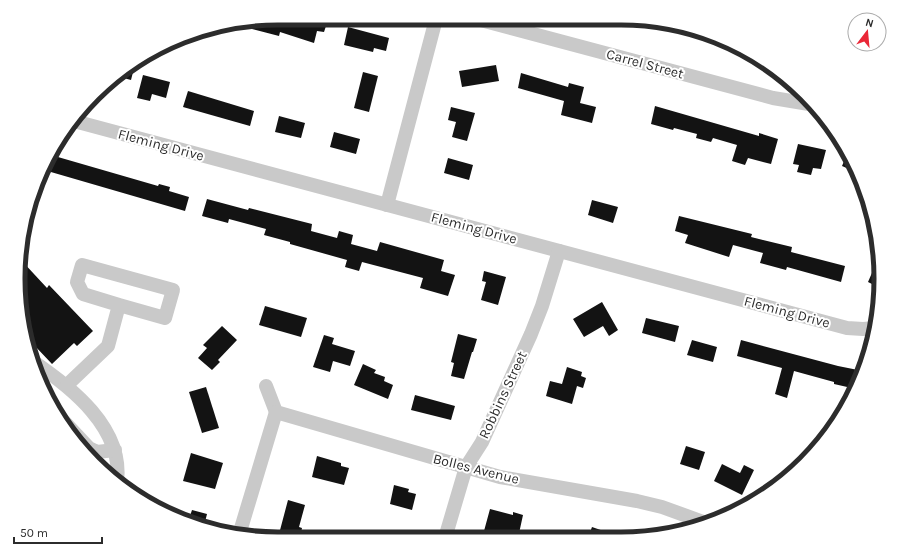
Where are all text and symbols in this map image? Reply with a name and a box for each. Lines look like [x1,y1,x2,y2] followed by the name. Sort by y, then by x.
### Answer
[847,12,887,52] north arrow
[864,16,875,30] text: N
[605,46,685,82] street label: Carrel Street
[116,125,206,165] street label: Fleming Drive
[429,208,519,248] street label: Fleming Drive
[742,292,832,332] street label: Fleming Drive
[475,349,531,441] street label: Robbins Street
[431,450,521,488] street label: Bolles Avenue
[14,519,102,545] scale bar
[20,526,48,540] text: 50 m

